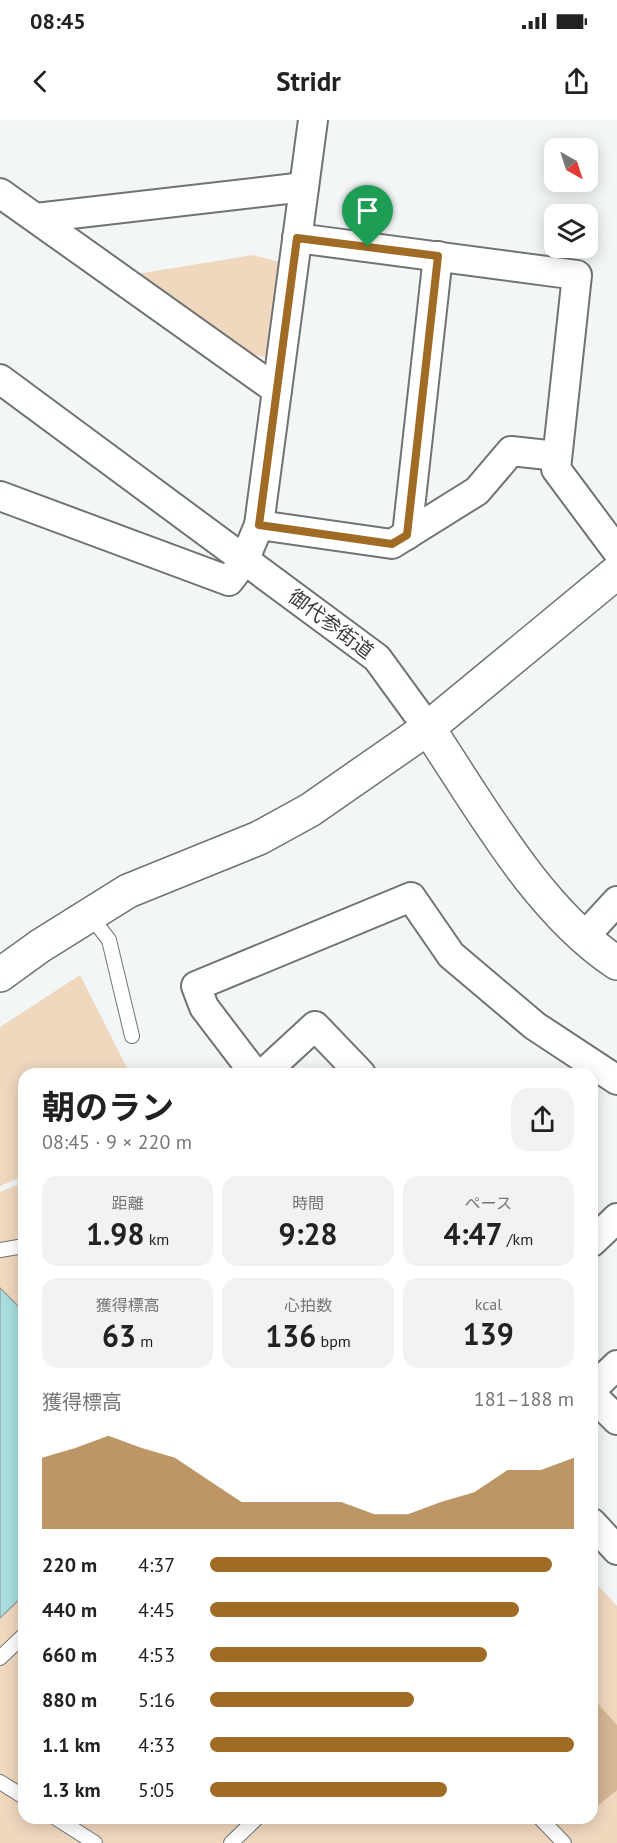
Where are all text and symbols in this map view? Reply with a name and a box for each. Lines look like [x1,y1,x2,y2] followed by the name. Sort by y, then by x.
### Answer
[30,7,86,35] text: 08:45
[276,64,341,98] text: Stridr
[24,65,57,98] icon: back
[560,65,593,98] icon: share
[544,138,598,192] north arrow
[544,138,598,258] map controls
[342,185,393,247] pin
[351,194,384,227] icon: arrive
[544,204,598,258] button: layers
[283,584,379,664] street label: 御代参街道
[42,1085,174,1128] text: 朝のラン
[511,1088,574,1151] button: share
[42,1129,192,1155] text: 08:45 · 9 × 220 m
[112,1193,144,1213] text: 距離
[292,1193,324,1213] text: 時間
[465,1193,512,1213] text: ペース
[86,1214,144,1253] text: 1.98
[278,1214,338,1253] text: 9:28
[443,1214,503,1253] text: 4:47
[144,1229,169,1249] text: km
[503,1229,533,1249] text: /km
[475,1294,502,1314] text: kcal
[96,1295,160,1315] text: 獲得標高
[284,1295,332,1315] text: 心拍数
[463,1314,514,1353] text: 139
[102,1316,136,1355] text: 63
[265,1316,316,1355] text: 136
[136,1331,153,1351] text: m
[316,1331,351,1351] text: bpm
[474,1386,574,1412] text: 181–188 m
[42,1389,122,1415] text: 獲得標高
[42,1552,97,1578] text: 220 m
[138,1552,175,1578] text: 4:37
[42,1597,97,1623] text: 440 m
[138,1597,175,1623] text: 4:45
[42,1642,97,1668] text: 660 m
[138,1642,175,1668] text: 4:53
[42,1687,97,1713] text: 880 m
[138,1687,175,1713] text: 5:16
[42,1732,101,1758] text: 1.1 km
[138,1732,175,1758] text: 4:33
[42,1777,101,1803] text: 1.3 km
[138,1777,175,1803] text: 5:05

